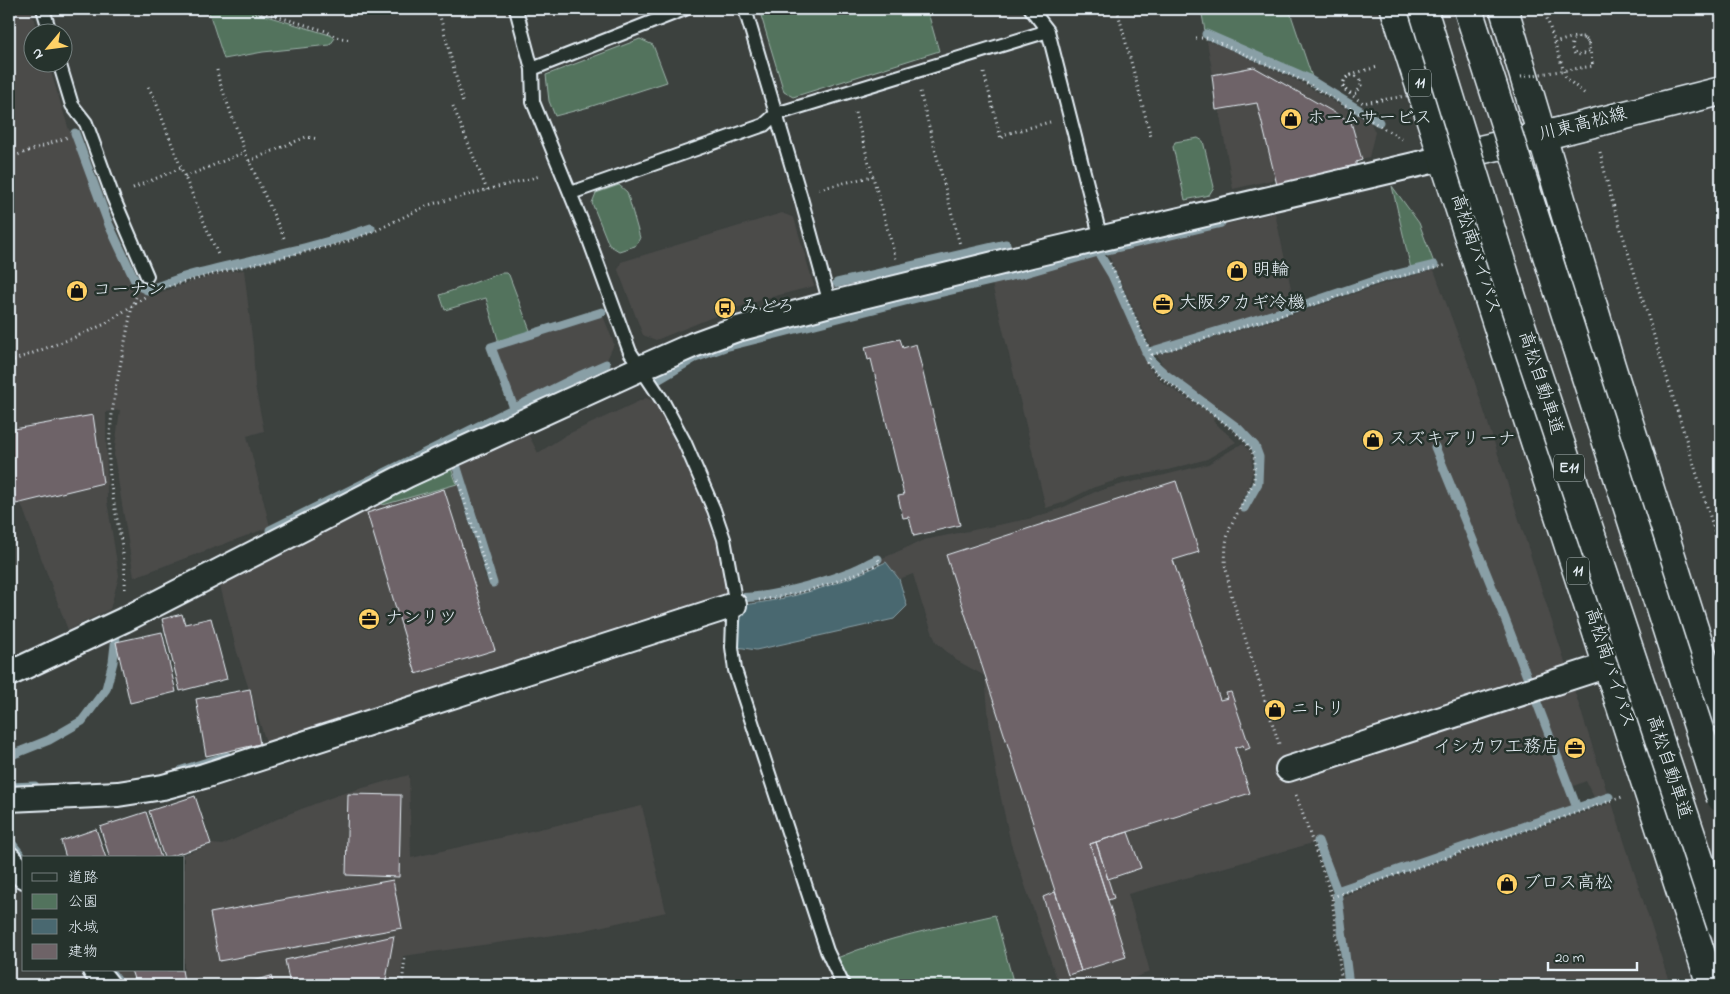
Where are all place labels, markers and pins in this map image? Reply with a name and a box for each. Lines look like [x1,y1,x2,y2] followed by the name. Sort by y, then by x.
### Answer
[1307,106,1432,132] place label: ホームサービス
[1279,107,1303,131] shop icon: ホームサービス
[1253,258,1289,284] place label: 明輪
[1225,259,1249,283] shop icon: 明輪
[93,278,165,304] place label: コーナン
[65,279,89,303] shop icon: コーナン
[1179,291,1305,317] place label: 大阪タカギ冷機
[1151,292,1175,316] office icon: 大阪タカギ冷機
[741,295,795,321] place label: みどろ
[713,296,737,320] bus stop icon: みどろ
[1389,427,1516,453] place label: スズキアリーナ
[1361,428,1385,452] shop icon: スズキアリーナ
[385,606,457,632] place label: ナンリツ
[357,607,381,631] office icon: ナンリツ
[1291,697,1345,723] place label: ニトリ
[1263,698,1287,722] shop icon: ニトリ
[1433,735,1559,761] place label: イシカワ工務店
[1563,736,1587,760] office icon: イシカワ工務店
[1523,871,1613,897] place label: ブロス高松
[1495,872,1519,896] shop icon: ブロス高松

